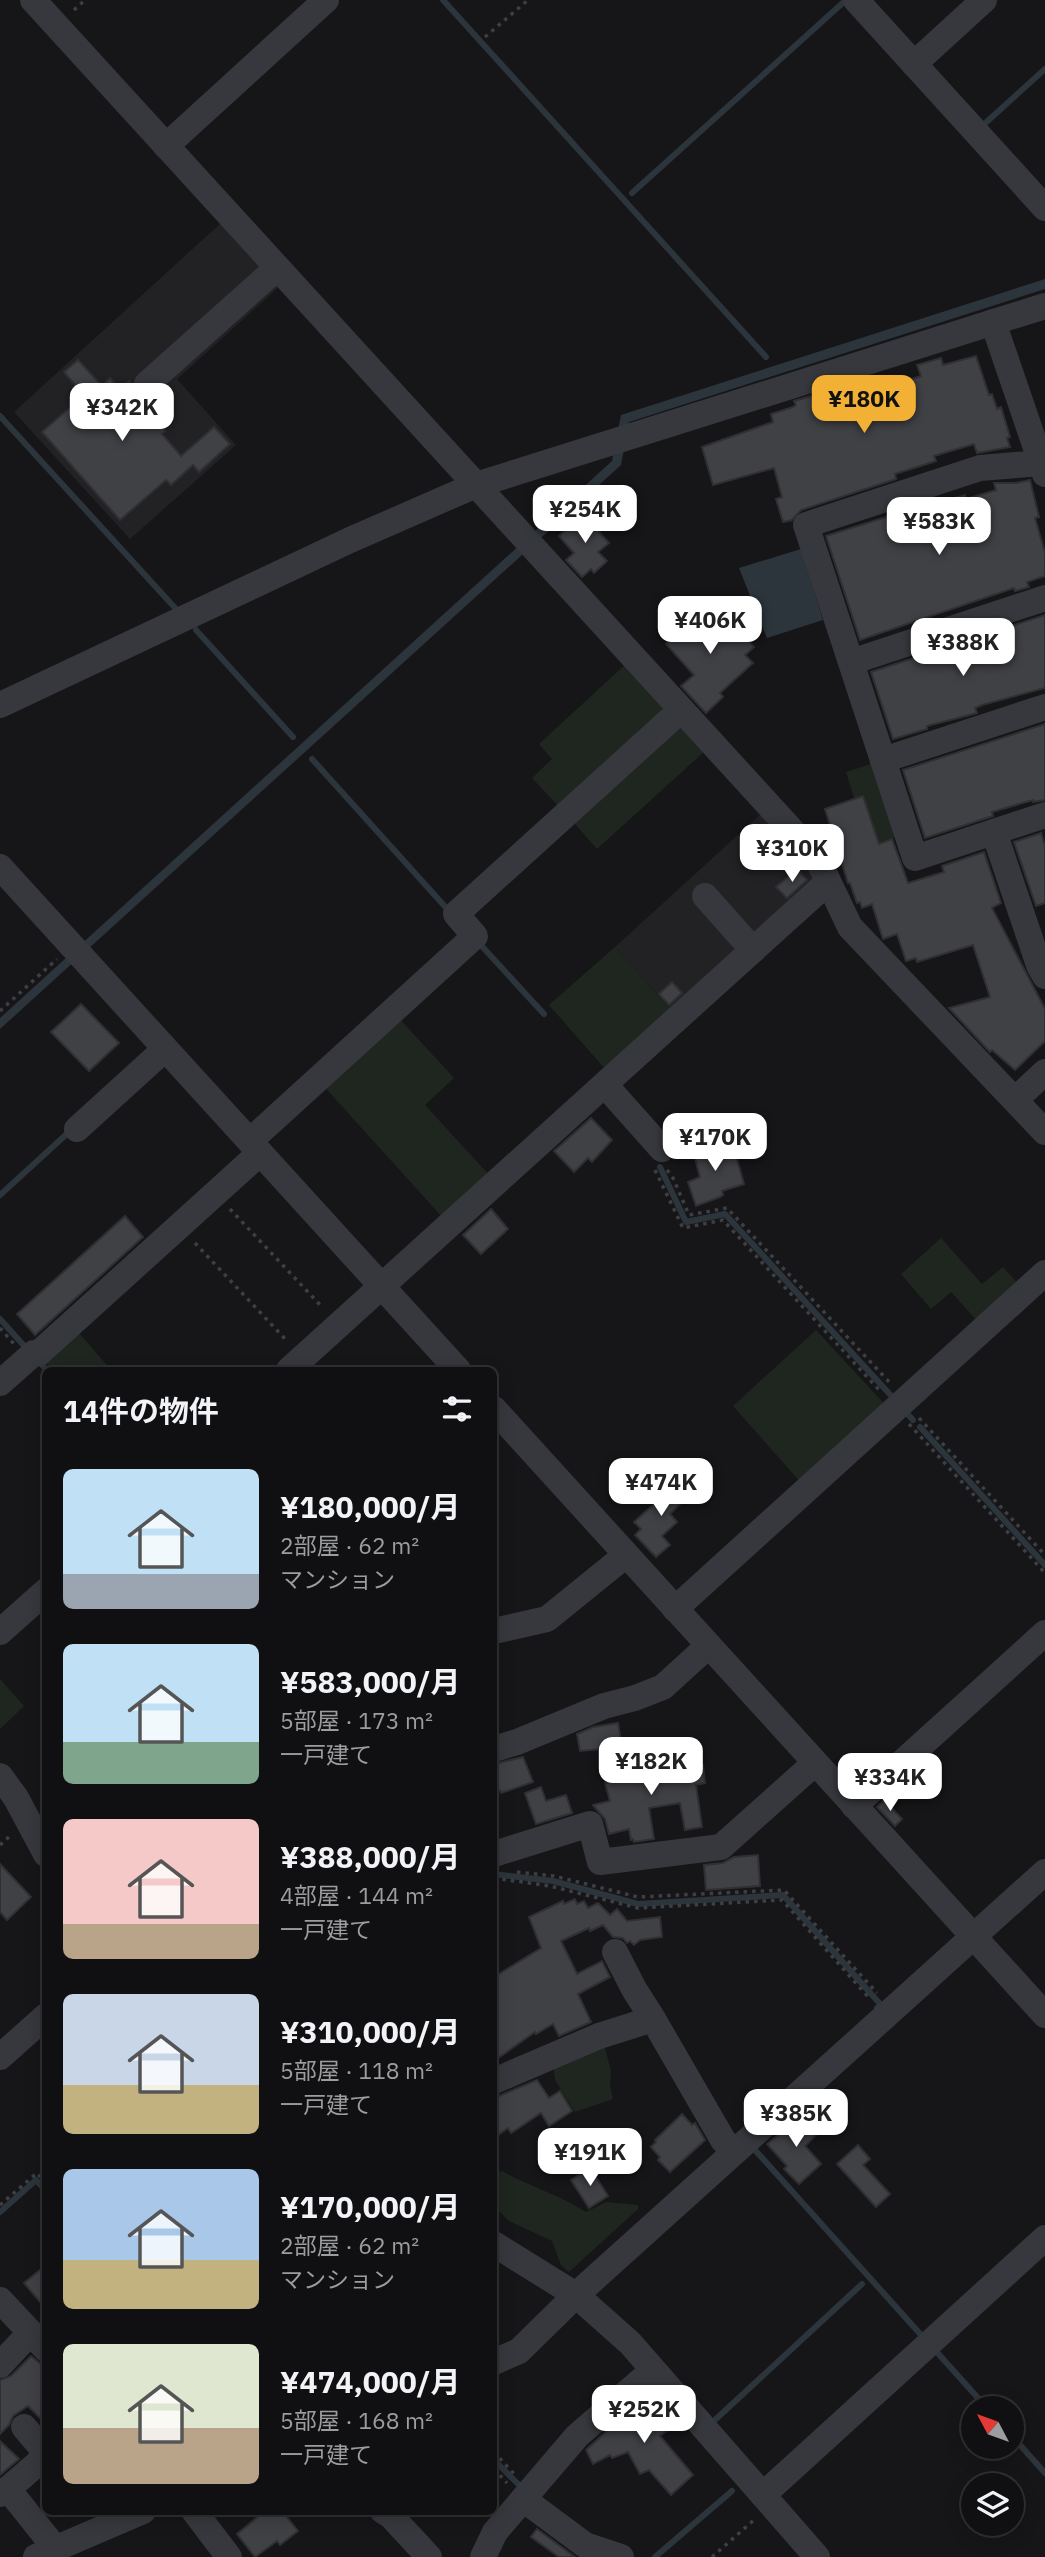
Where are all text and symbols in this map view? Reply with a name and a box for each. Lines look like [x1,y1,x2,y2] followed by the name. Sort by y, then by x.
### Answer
[815,376,913,435] pin: ¥180K
[828,383,900,413] text: ¥180K
[73,384,171,443] pin: ¥342K
[86,391,158,421] text: ¥342K
[536,486,634,545] pin: ¥254K
[549,493,621,523] text: ¥254K
[890,498,988,557] pin: ¥583K
[903,505,975,535] text: ¥583K
[661,596,759,656] pin: ¥406K
[674,604,746,634] text: ¥406K
[914,618,1012,678] pin: ¥388K
[927,626,999,656] text: ¥388K
[743,824,841,884] pin: ¥310K
[756,832,828,862] text: ¥310K
[666,1114,764,1173] pin: ¥170K
[679,1121,751,1151] text: ¥170K
[438,1390,476,1428] icon: filters
[63,1391,219,1430] text: 14件の物件
[612,1458,710,1518] pin: ¥474K
[625,1466,697,1496] text: ¥474K
[280,1487,461,1526] text: ¥180,000/月
[119,1497,203,1581] icon: home
[280,1530,419,1560] text: 2部屋 · 62 m²
[280,1564,395,1594] text: マンション
[280,1662,461,1701] text: ¥583,000/月
[119,1672,203,1756] icon: home
[280,1705,433,1735] text: 5部屋 · 173 m²
[602,1738,700,1797] pin: ¥182K
[280,1739,372,1769] text: 一戸建て
[615,1745,687,1775] text: ¥182K
[841,1754,939,1813] pin: ¥334K
[854,1761,926,1791] text: ¥334K
[280,1837,461,1876] text: ¥388,000/月
[119,1847,203,1931] icon: home
[280,1880,433,1910] text: 4部屋 · 144 m²
[280,1914,372,1944] text: 一戸建て
[280,2012,461,2051] text: ¥310,000/月
[119,2022,203,2106] icon: home
[280,2055,433,2085] text: 5部屋 · 118 m²
[280,2089,372,2119] text: 一戸建て
[747,2090,845,2149] pin: ¥385K
[760,2097,832,2127] text: ¥385K
[541,2128,639,2188] pin: ¥191K
[554,2136,626,2166] text: ¥191K
[280,2187,461,2226] text: ¥170,000/月
[119,2197,203,2281] icon: home
[280,2230,419,2260] text: 2部屋 · 62 m²
[280,2264,395,2294] text: マンション
[280,2362,461,2401] text: ¥474,000/月
[119,2372,203,2456] icon: home
[595,2386,693,2445] pin: ¥252K
[608,2393,680,2423] text: ¥252K
[961,2396,1024,2459] north arrow
[961,2396,1024,2536] map controls
[280,2405,433,2435] text: 5部屋 · 168 m²
[280,2439,372,2469] text: 一戸建て
[961,2473,1024,2536] button: layers

